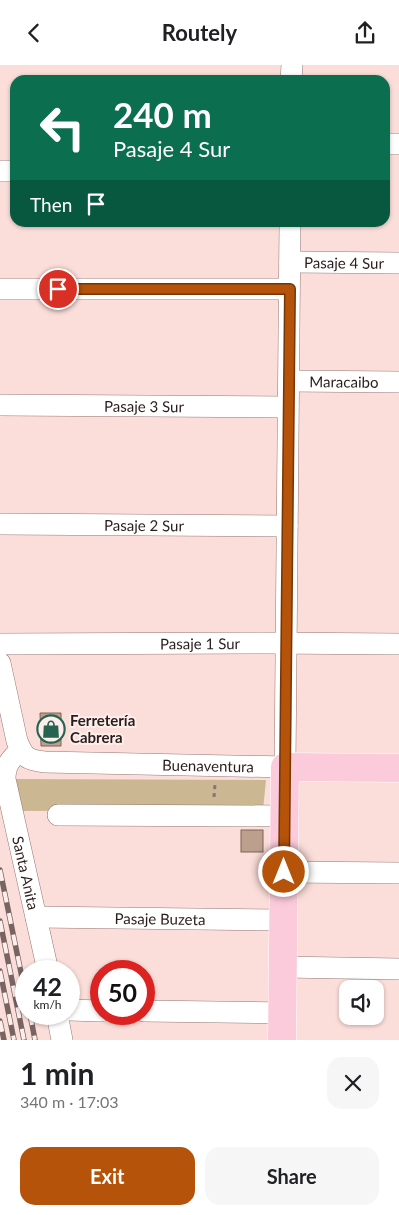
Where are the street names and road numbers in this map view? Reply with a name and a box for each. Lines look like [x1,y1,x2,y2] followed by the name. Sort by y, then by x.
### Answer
[304,253,385,272] street label: Pasaje 4 Sur
[309,372,379,391] street label: Maracaibo
[104,397,185,415] street label: Pasaje 3 Sur
[104,516,185,534] street label: Pasaje 2 Sur
[160,634,241,652] street label: Pasaje 1 Sur
[162,755,254,775] street label: Buenaventura
[9,834,43,911] street label: Santa Anita
[114,909,206,928] street label: Pasaje Buzeta

